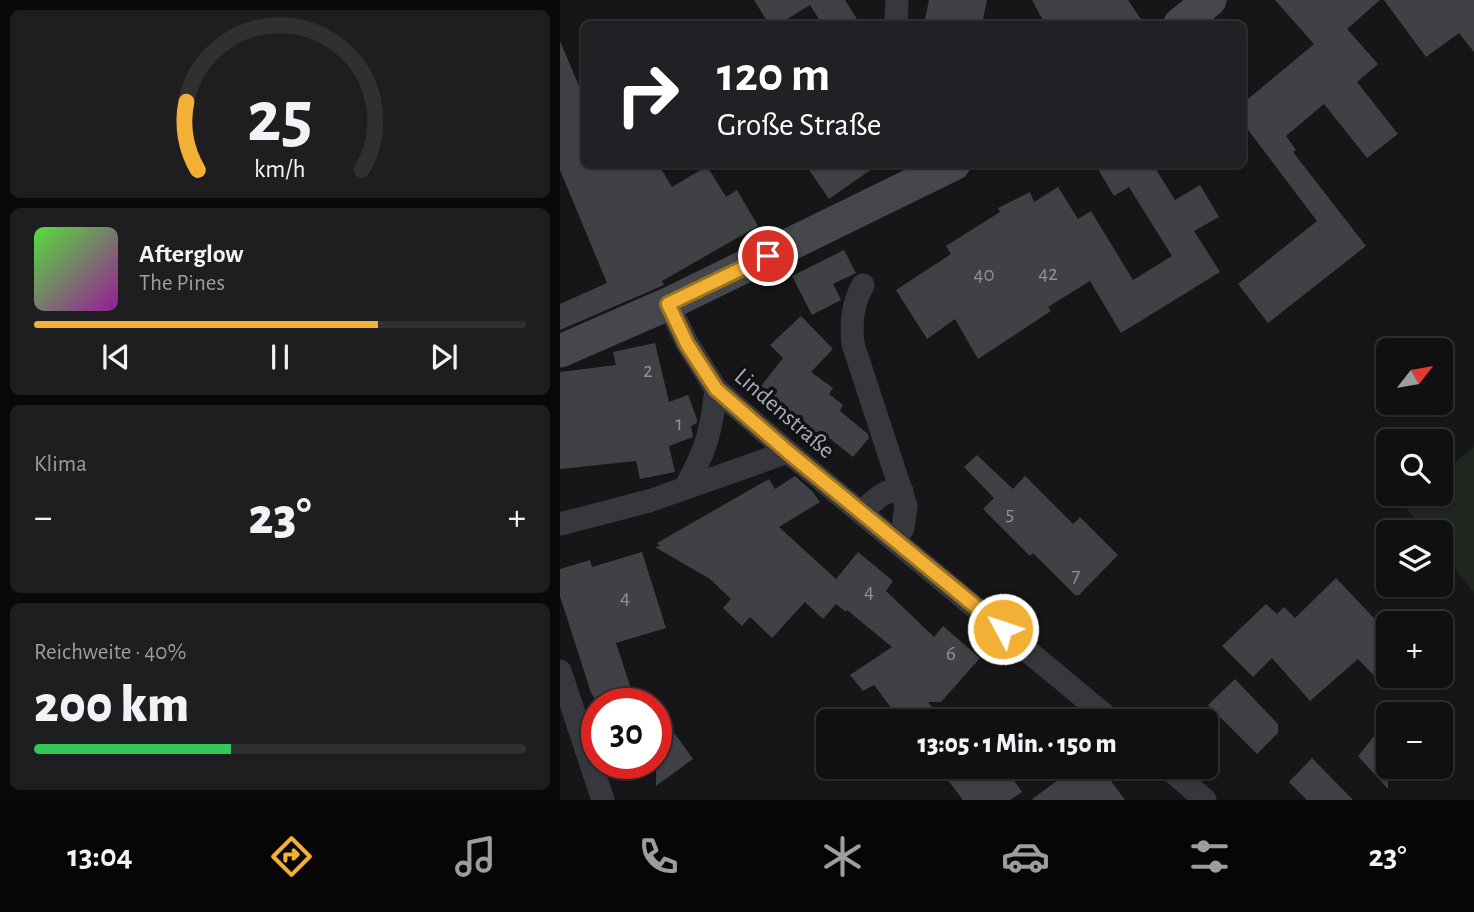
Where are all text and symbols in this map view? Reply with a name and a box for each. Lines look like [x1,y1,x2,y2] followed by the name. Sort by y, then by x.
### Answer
[602,49,693,140] icon: right
[717,51,830,100] text: 120 m
[247,82,313,155] text: 25
[717,109,882,141] text: Große Straße
[254,157,306,182] text: km/h
[738,226,798,286] pin
[749,237,787,275] icon: arrive
[139,241,243,267] text: Afterglow
[1038,263,1058,284] house number: 42
[973,264,995,285] house number: 40
[139,272,225,295] text: The Pines
[97,338,135,376] icon: previous
[261,338,299,376] icon: pause
[425,338,463,376] icon: next
[1376,338,1452,415] north arrow
[1376,338,1453,779] map controls
[643,360,653,381] house number: 2
[730,364,839,463] street label: Lindenstraße
[675,413,683,434] house number: 1
[1376,429,1453,506] button: search
[34,453,87,476] text: Klima
[249,491,311,543] text: 23°
[34,499,52,537] text: −
[508,499,526,537] text: +
[1006,503,1014,524] house number: 5
[1376,520,1453,597] button: layers
[1072,565,1081,586] house number: 7
[864,581,874,602] house number: 4
[620,587,630,608] house number: 4
[966,592,1040,666] position arrow
[1376,611,1453,688] button: +
[34,641,186,664] text: Reichweite · 40%
[946,643,956,664] house number: 6
[34,679,189,731] text: 200 km
[581,688,672,779] speed limit sign: 30
[1376,702,1453,779] button: −
[917,731,1117,757] text: 13:05 · 1 Min. · 150 m
[267,832,316,881] icon: directions
[451,832,500,881] icon: music
[634,832,683,881] icon: phone
[818,832,867,881] icon: climate
[1001,832,1050,881] icon: car
[1185,832,1234,881] icon: filters
[67,840,133,872] text: 13:04
[1368,840,1407,872] text: 23°

